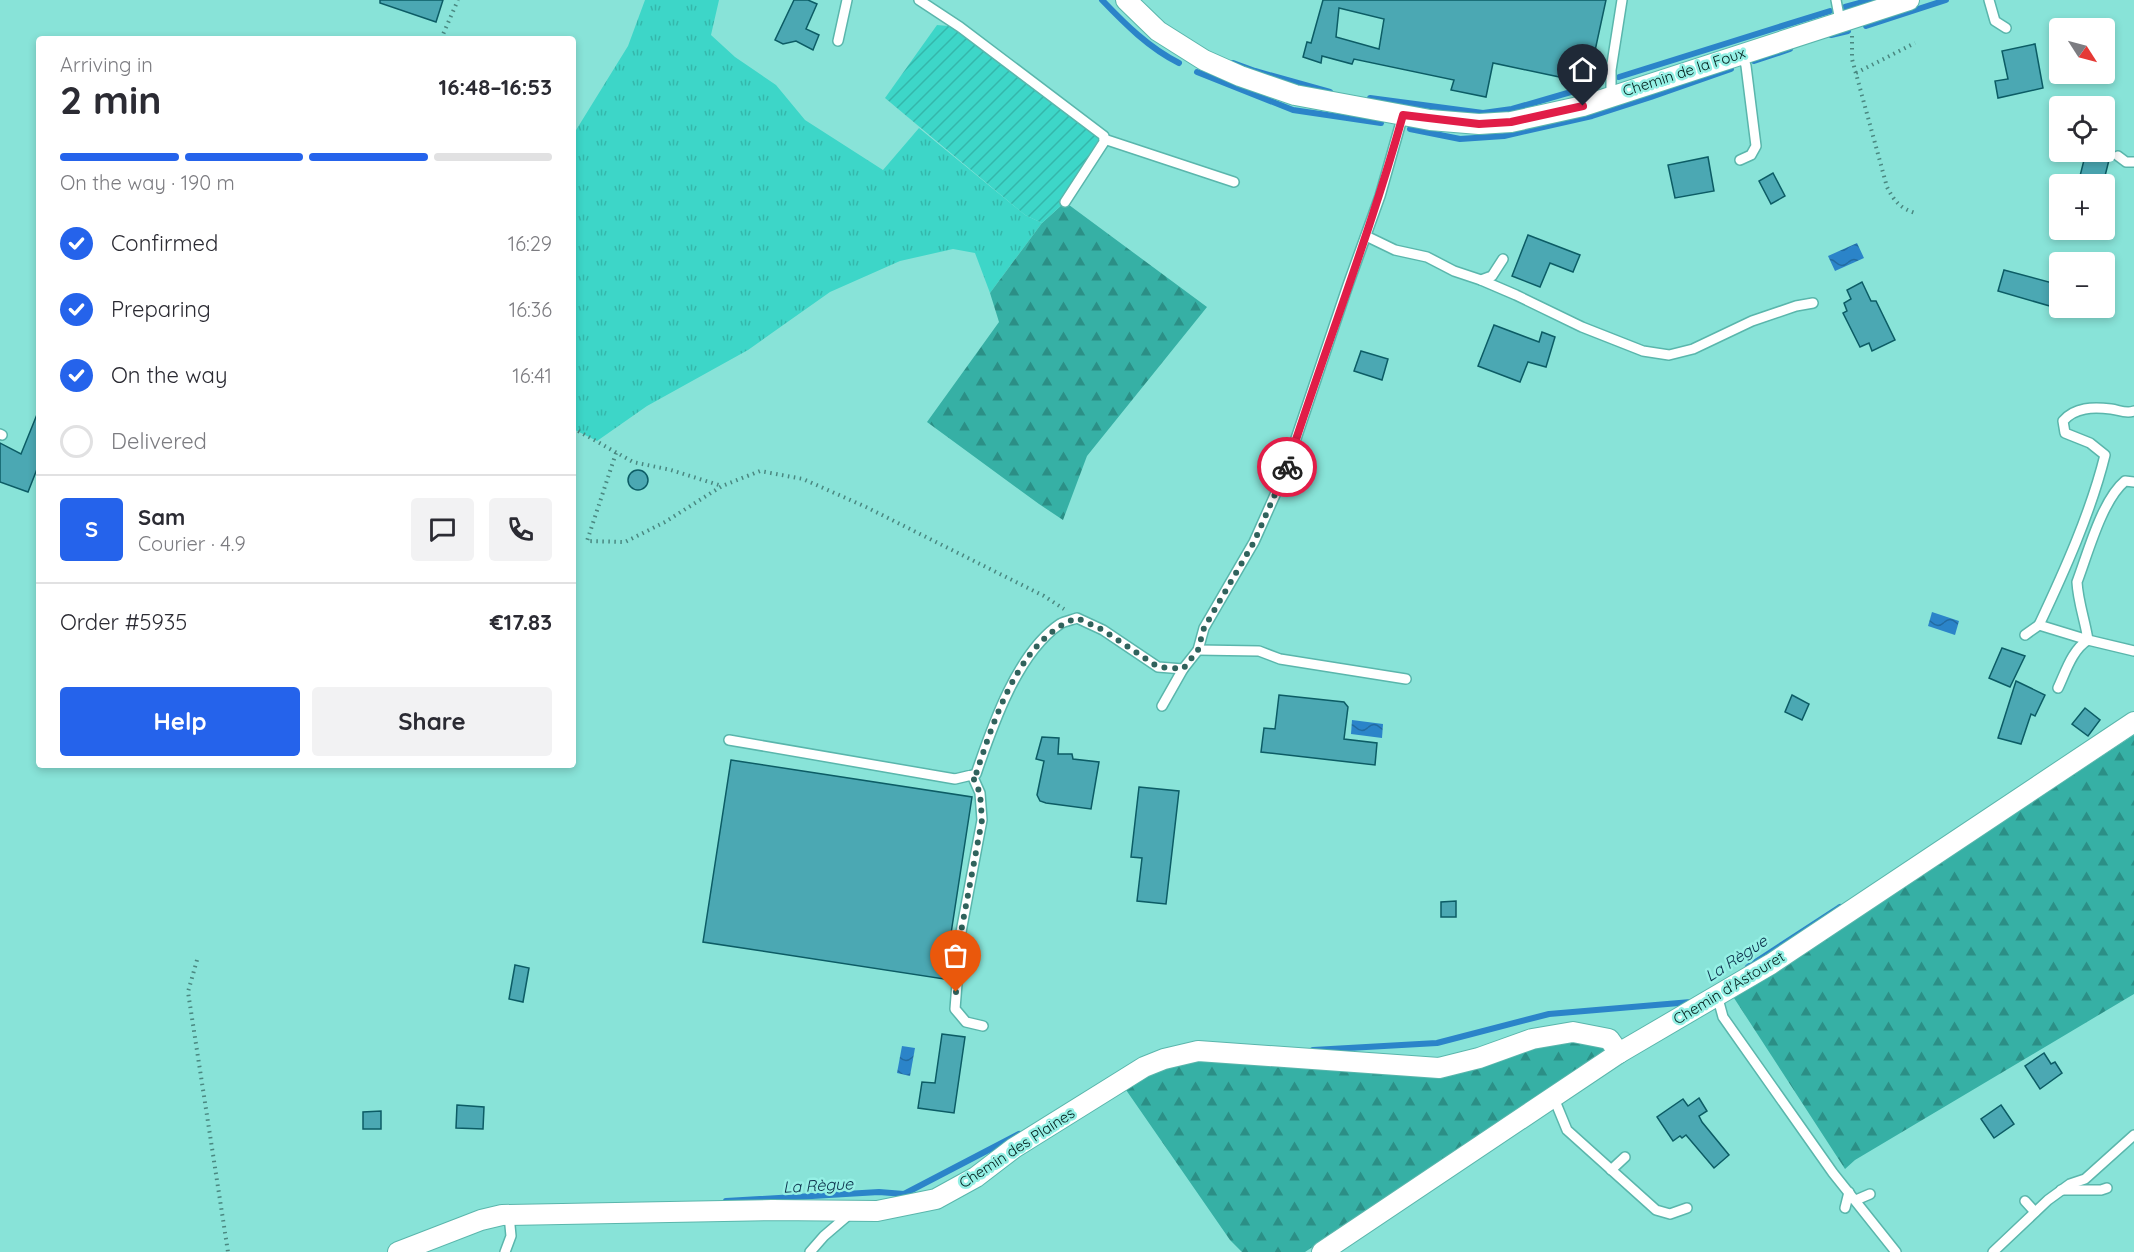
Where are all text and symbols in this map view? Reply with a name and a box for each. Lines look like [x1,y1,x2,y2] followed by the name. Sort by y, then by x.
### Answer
[2049,18,2115,84] north arrow
[2049,18,2115,318] map controls
[1620,43,1748,100] street label: Chemin de la Foux
[1557,44,1608,106] pin
[60,52,153,77] text: Arriving in
[1566,53,1599,86] icon: home
[439,73,552,101] text: 16:48–16:53
[60,75,162,124] text: 2 min
[2049,96,2115,162] button: locate
[60,170,235,195] text: On the way · 190 m
[2049,174,2115,240] button: +
[60,227,93,260] icon: check
[111,229,218,257] text: Confirmed
[508,231,552,256] text: 16:29
[2049,252,2115,318] button: −
[60,293,93,326] icon: check
[111,295,211,323] text: Preparing
[509,297,552,322] text: 16:36
[60,359,93,392] icon: check
[111,361,227,389] text: On the way
[512,363,552,388] text: 16:41
[111,427,207,455] text: Delivered
[1257,437,1317,497] courier
[1271,451,1304,484] icon: bike
[411,498,474,561] button: chat
[489,498,552,561] button: phone
[138,503,185,531] text: Sam
[85,515,98,543] text: S
[138,531,246,556] text: Courier · 4.9
[60,608,187,636] text: Order #5935
[490,608,552,636] text: €17.83
[60,687,300,756] button: Help
[312,687,552,756] button: Share
[930,930,981,992] pin
[1701,930,1772,986] water label: La Règue
[939,939,972,972] icon: bag
[1670,947,1788,1028] street label: Chemin d'Astouret
[955,1103,1078,1192] street label: Chemin des Plaines
[782,1173,855,1197] water label: La Règue

